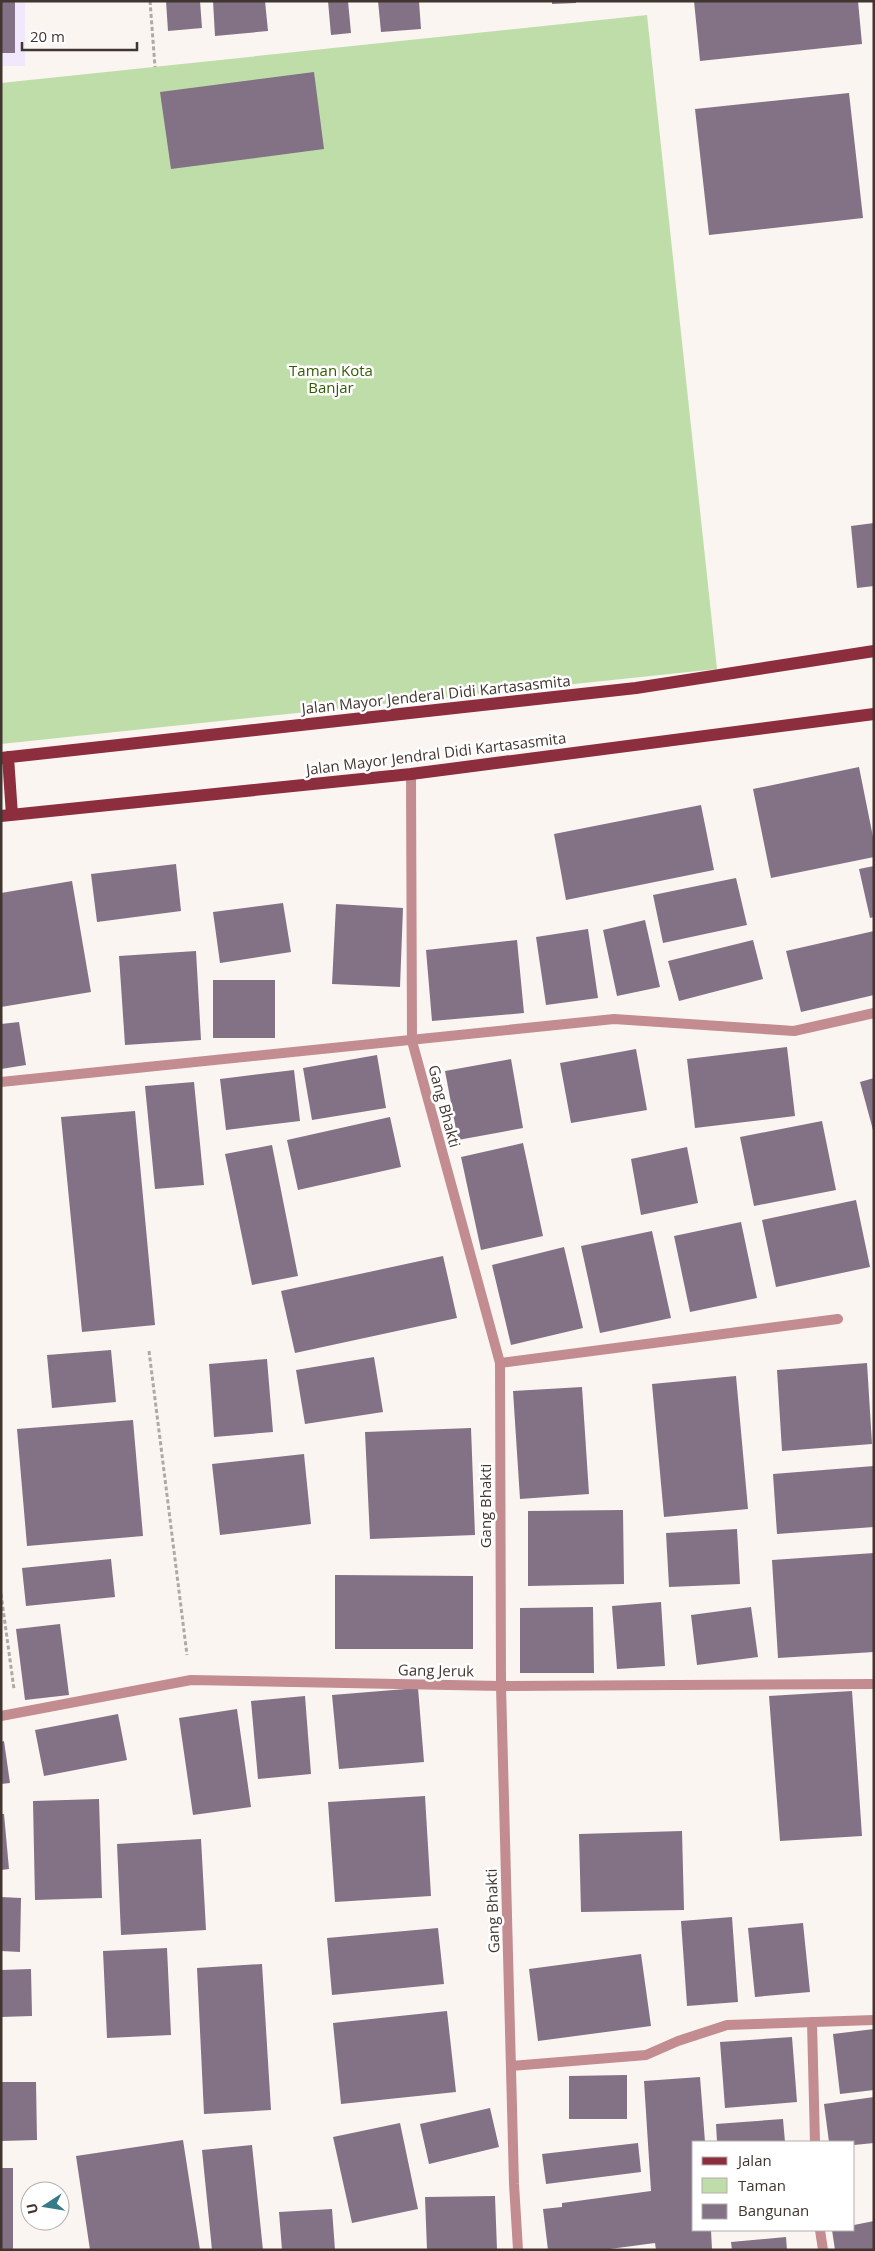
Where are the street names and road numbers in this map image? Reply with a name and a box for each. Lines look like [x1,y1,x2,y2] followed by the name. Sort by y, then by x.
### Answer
[299,670,571,718] street label: Jalan Mayor Jenderal Didi Kartasasmita
[303,727,567,779] street label: Jalan Mayor Jendral Didi Kartasasmita
[424,1062,466,1150] street label: Gang Bhakti
[475,1464,495,1548] street label: Gang Bhakti
[398,1659,474,1681] street label: Gang Jeruk
[481,1868,503,1954] street label: Gang Bhakti

